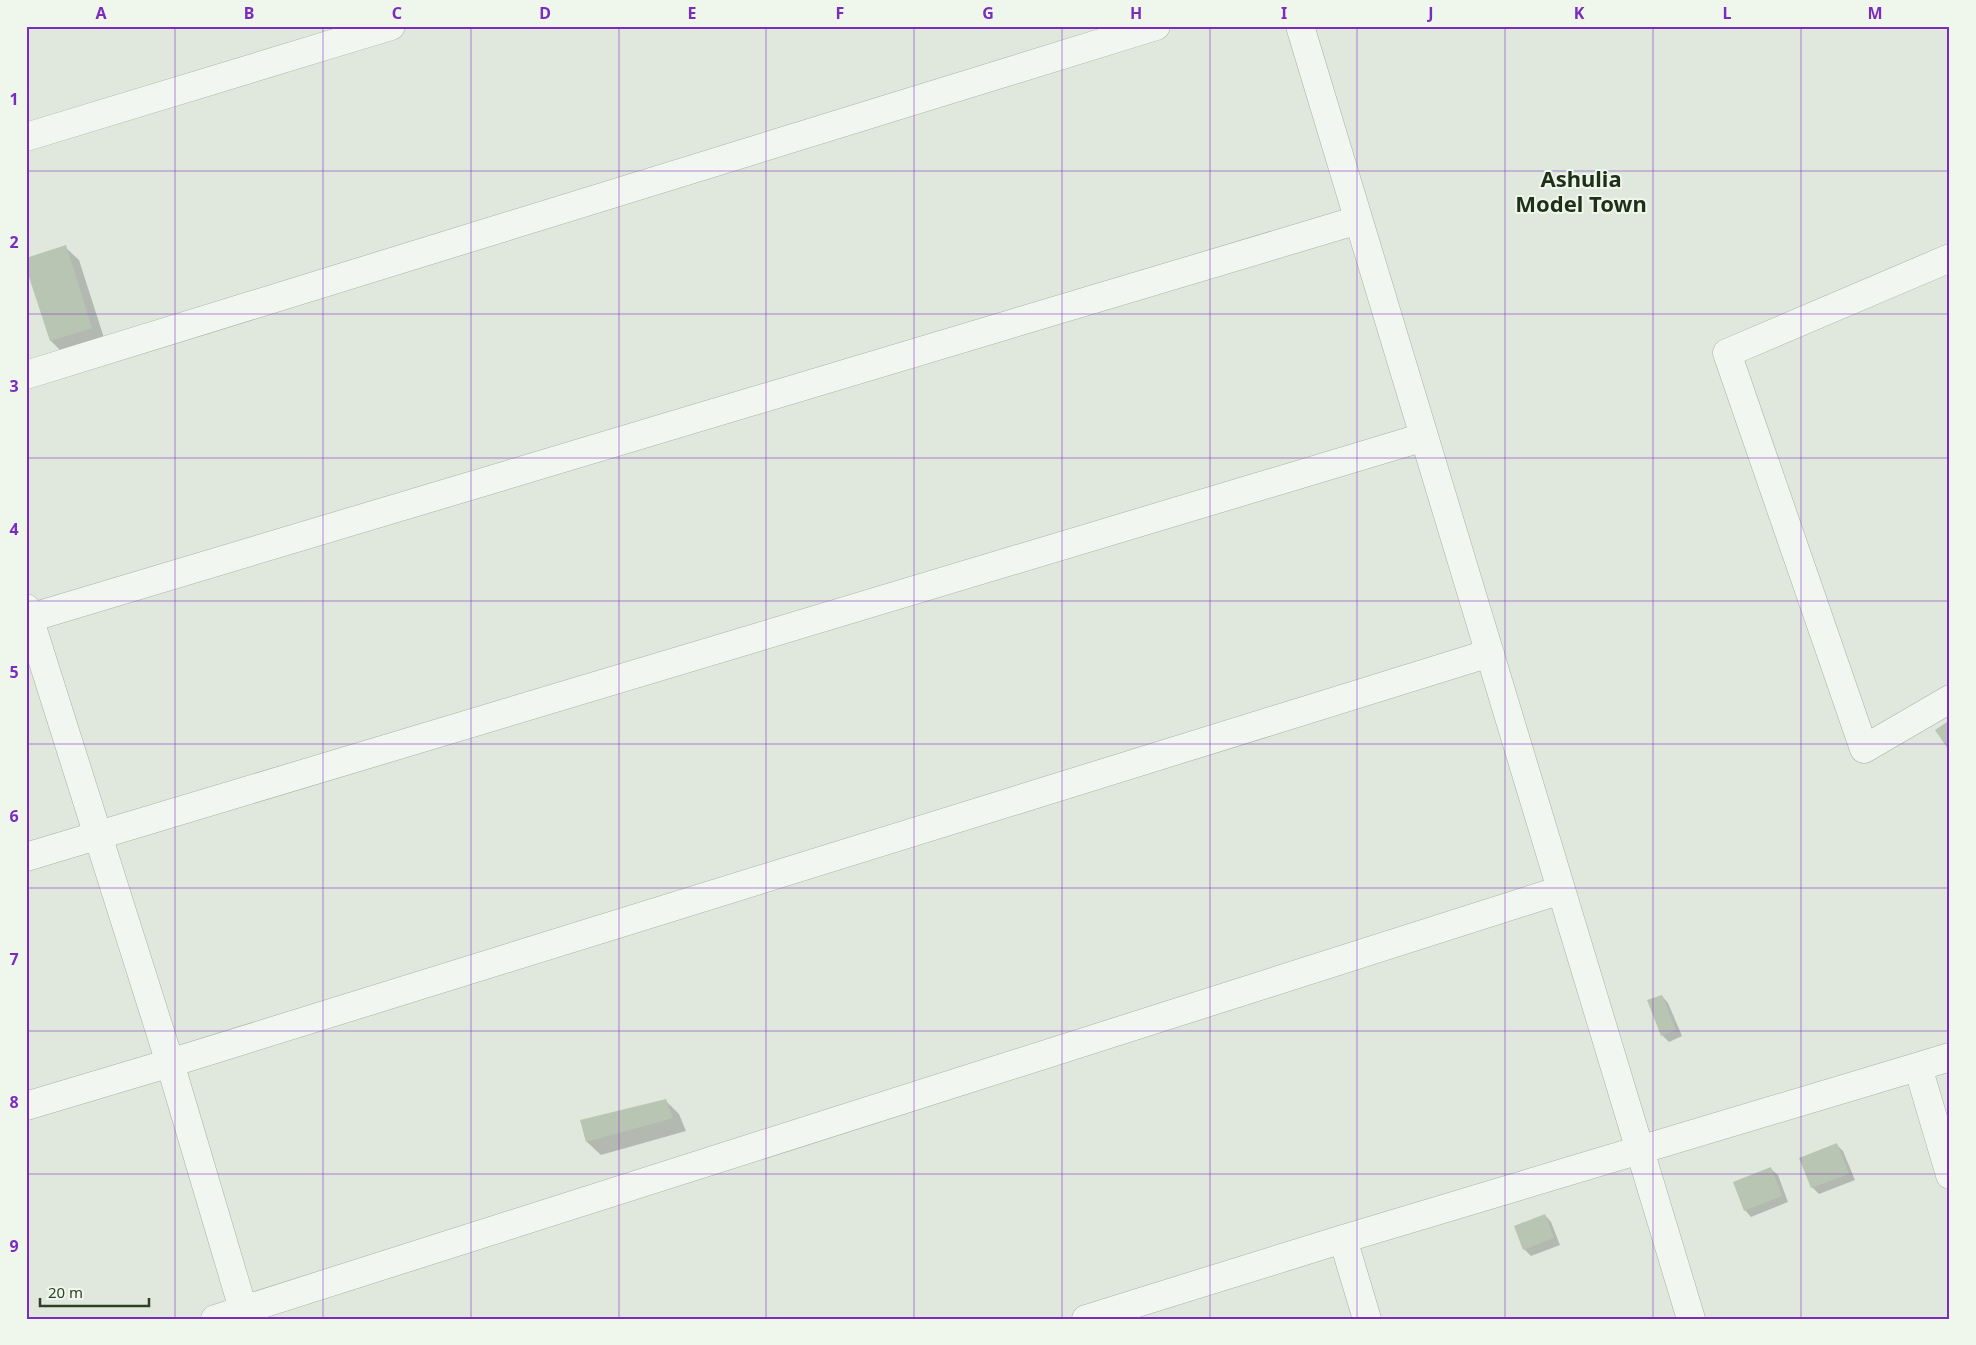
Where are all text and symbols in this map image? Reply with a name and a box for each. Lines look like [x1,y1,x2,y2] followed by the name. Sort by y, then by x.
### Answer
[95,2,107,24] text: A
[244,2,254,24] text: B
[392,2,402,24] text: C
[539,2,551,24] text: D
[688,2,697,24] text: E
[836,2,844,24] text: F
[982,2,994,24] text: G
[1130,2,1142,24] text: H
[1281,2,1287,24] text: I
[1426,2,1434,24] text: J
[1574,2,1585,24] text: K
[1723,2,1732,24] text: L
[1867,2,1883,24] text: M
[9,88,19,110] text: 1
[1515,163,1647,218] district label: Ashulia Model Town
[9,231,19,253] text: 2
[9,375,19,397] text: 3
[9,518,19,540] text: 4
[9,661,19,683] text: 5
[9,805,19,827] text: 6
[9,948,19,970] text: 7
[9,1091,19,1113] text: 8
[9,1235,19,1257] text: 9
[40,1275,149,1307] scale bar
[48,1282,83,1302] text: 20 m

